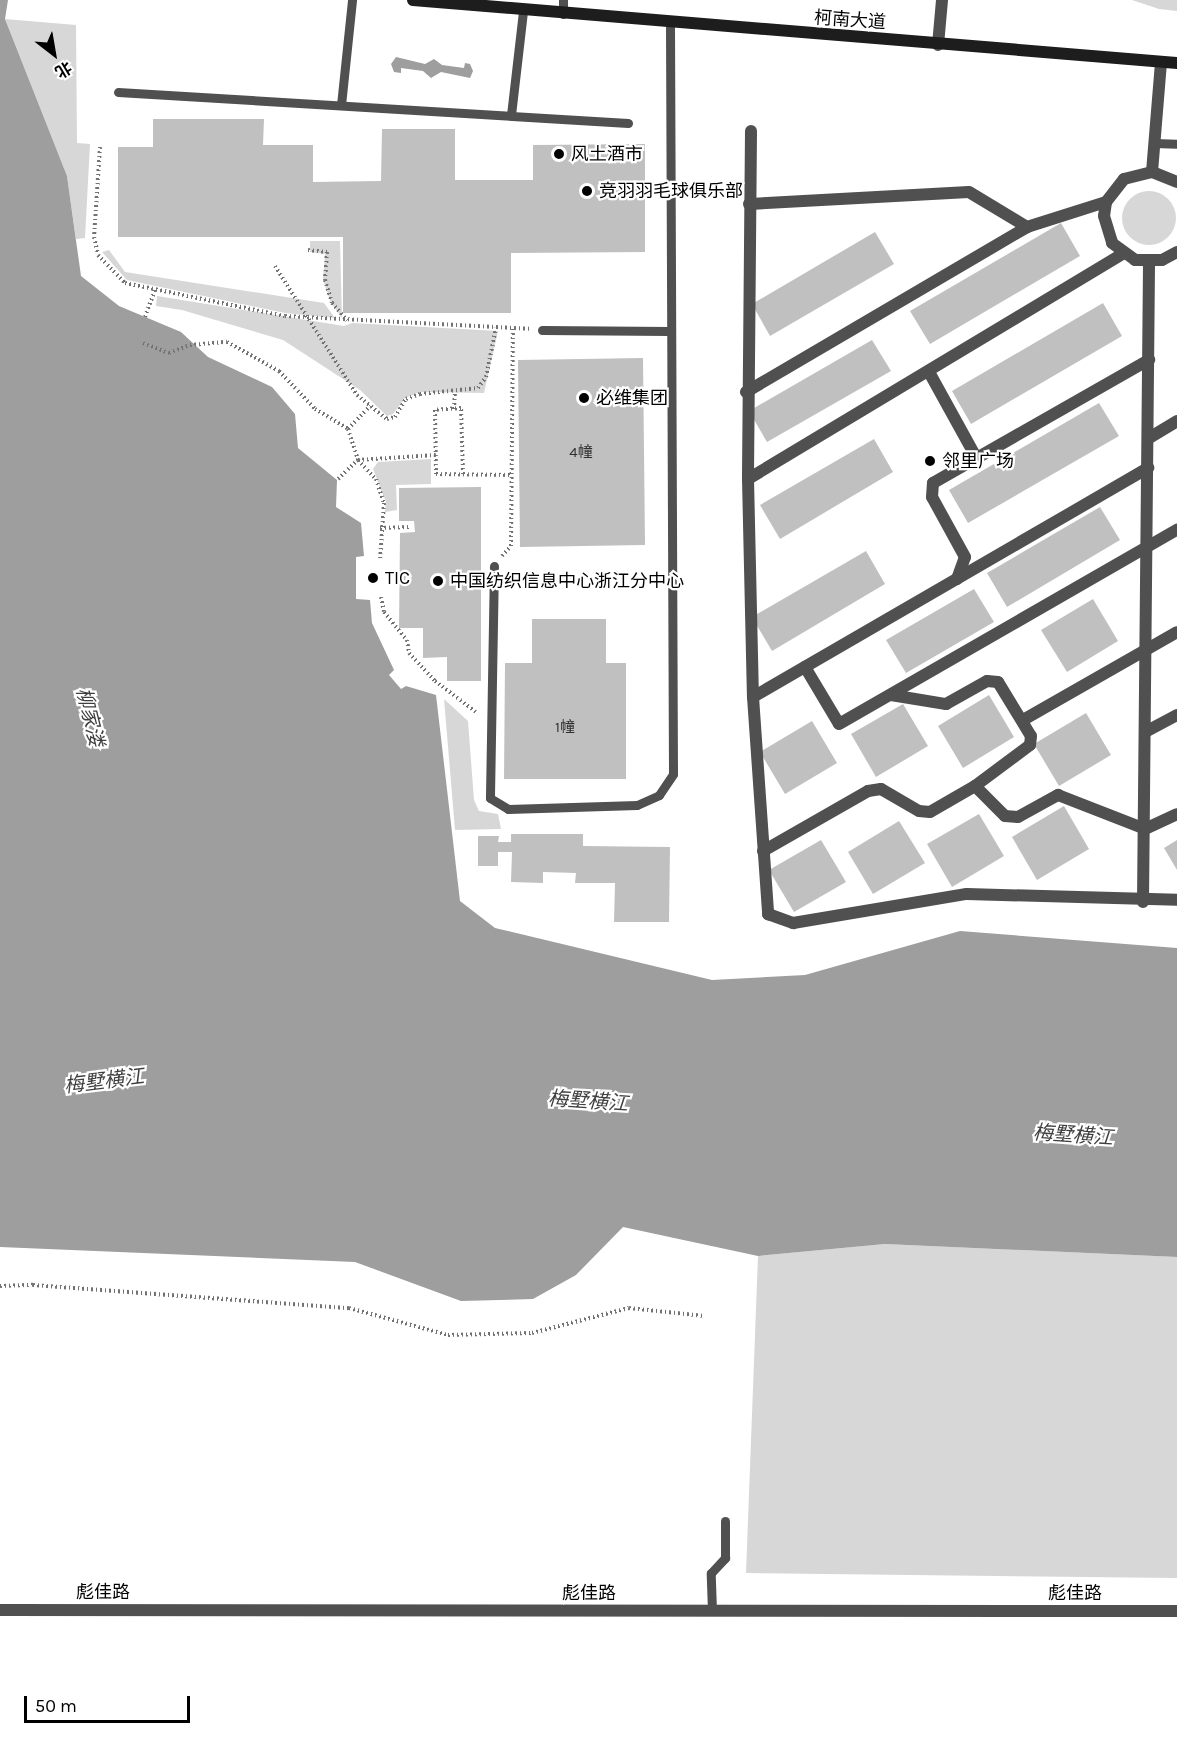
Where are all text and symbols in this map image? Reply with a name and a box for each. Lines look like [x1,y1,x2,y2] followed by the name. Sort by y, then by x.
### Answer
[813,7,887,33] street label: 柯南大道
[24,24,84,84] north arrow
[52,58,75,82] text: 北
[571,143,643,165] place label: 风土酒市
[552,147,566,161] marker: 风土酒市
[599,180,743,202] place label: 竞羽羽毛球俱乐部
[580,184,594,198] marker: 竞羽羽毛球俱乐部
[596,387,668,409] place label: 必维集团
[577,391,591,405] marker: 必维集团
[569,444,593,462] house number: 4幢
[942,450,1014,472] place label: 邻里广场
[923,454,937,468] marker: 邻里广场
[385,567,410,589] place label: TIC
[450,570,684,592] place label: 中国纺织信息中心浙江分中心
[366,571,380,585] marker: TIC
[431,574,445,588] marker: 中国纺织信息中心浙江分中心
[71,685,109,749] water label: 柳家溇
[555,719,575,737] house number: 1幢
[63,1064,145,1098] water label: 梅墅横江
[547,1086,629,1116] water label: 梅墅横江
[1032,1120,1114,1150] water label: 梅墅横江
[76,1581,130,1603] street label: 彪佳路
[562,1582,616,1604] street label: 彪佳路
[1048,1582,1102,1604] street label: 彪佳路
[27,1684,194,1722] scale bar
[35,1695,77,1717] text: 50 m

